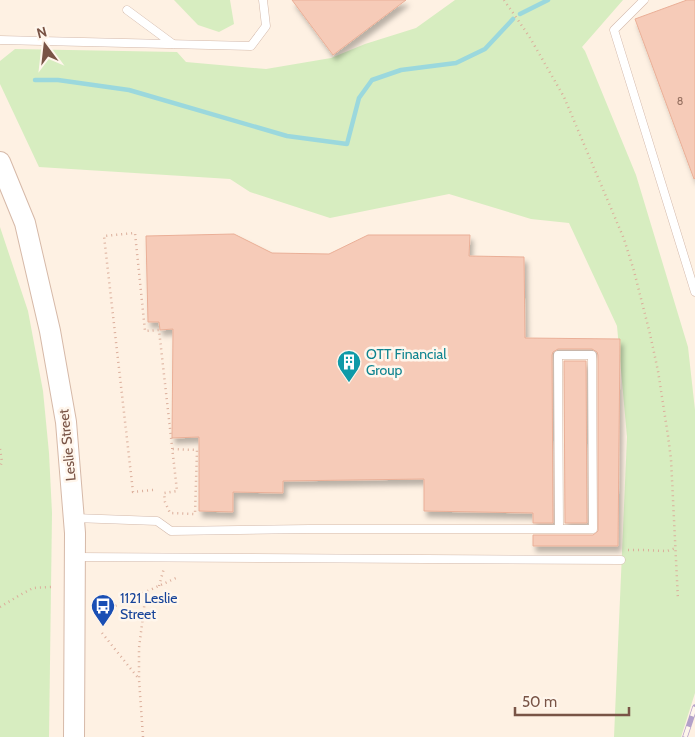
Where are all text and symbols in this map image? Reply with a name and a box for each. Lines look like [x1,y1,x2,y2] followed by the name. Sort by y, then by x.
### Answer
[20,20,70,70] north arrow
[35,22,49,42] text: N
[677,94,683,108] house number: 8
[366,345,447,379] place label: OTT Financial Group
[336,349,362,383] building icon: OTT Financial Group
[54,408,80,482] street label: Leslie Street
[120,589,177,623] place label: 1121 Leslie Street
[90,593,116,627] bus stop icon: 1121 Leslie Street
[515,684,629,716] scale bar
[522,693,557,711] text: 50 m

